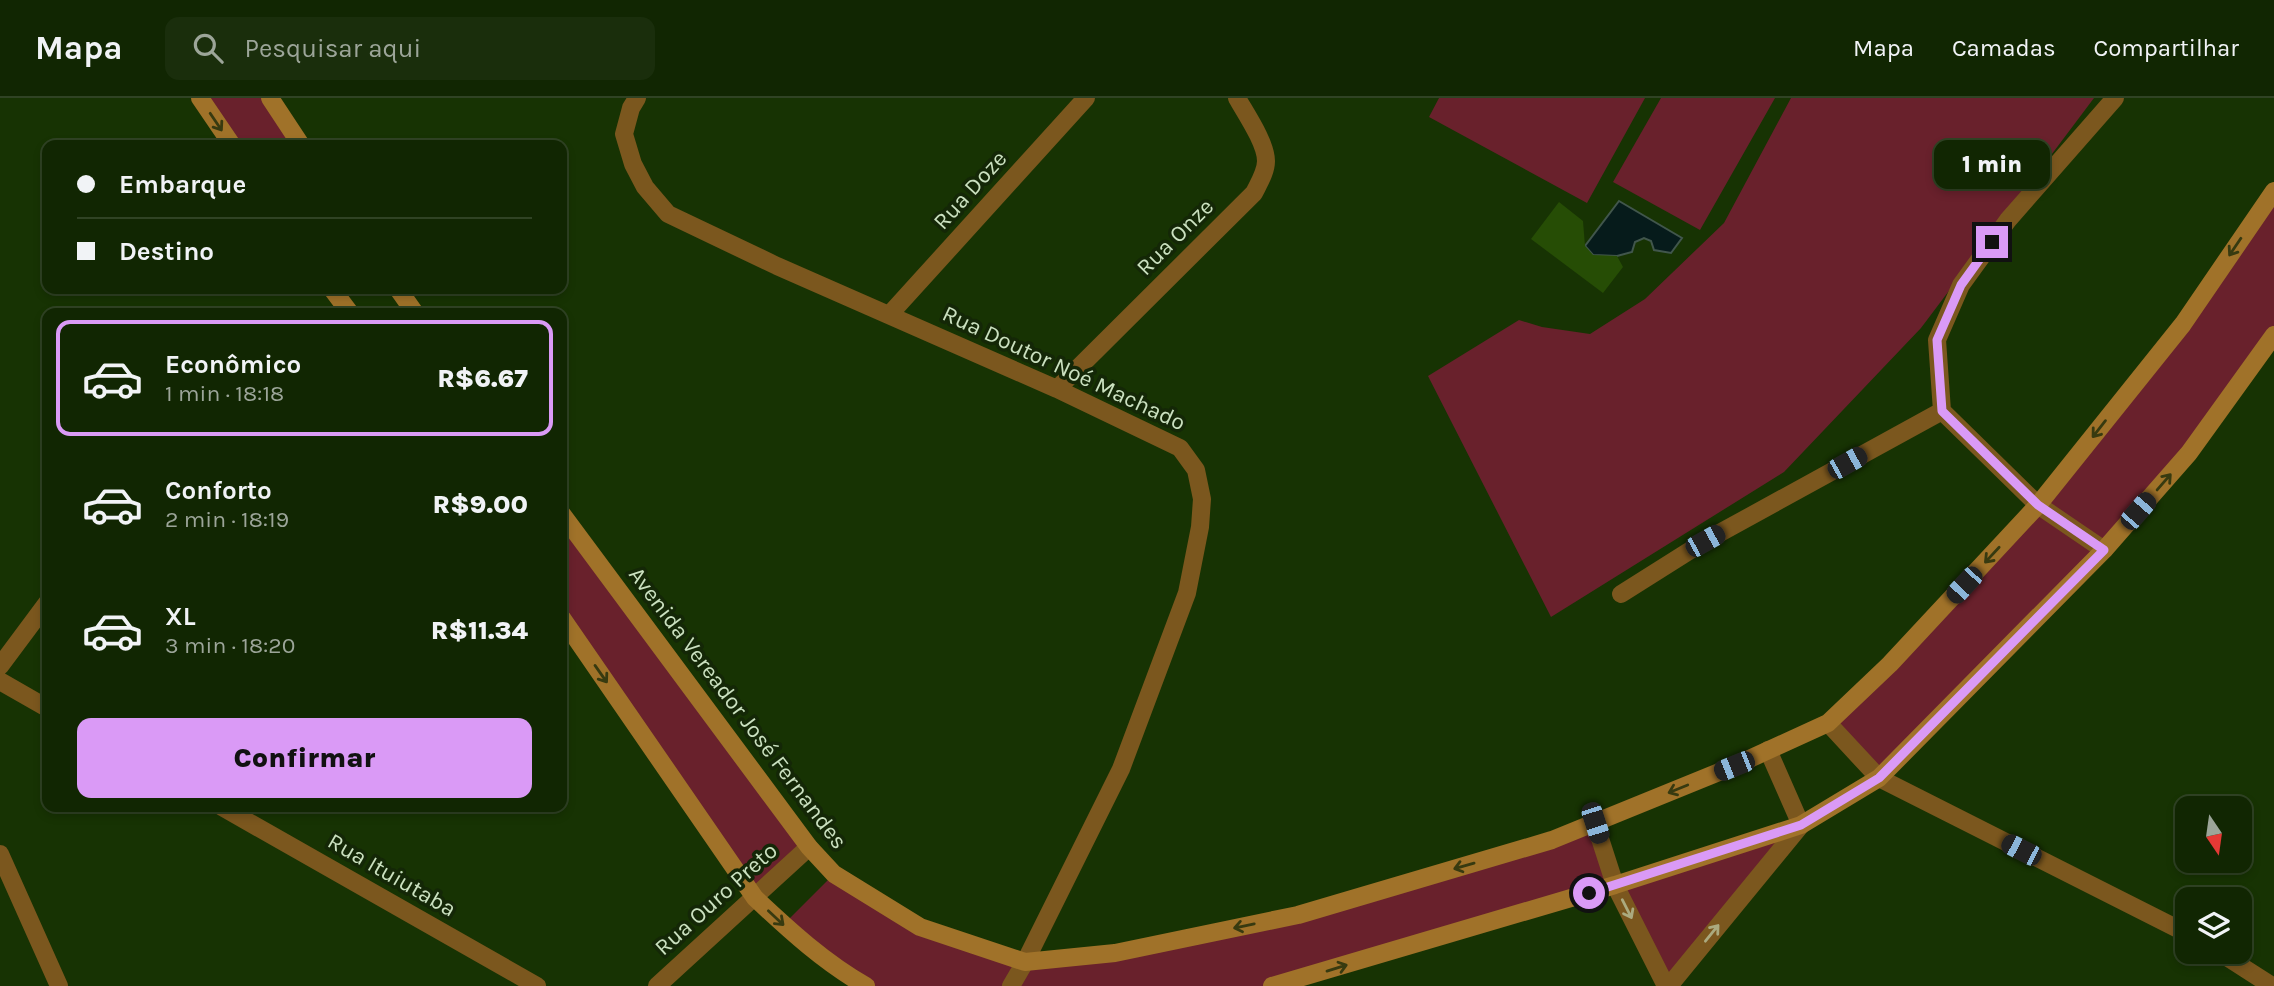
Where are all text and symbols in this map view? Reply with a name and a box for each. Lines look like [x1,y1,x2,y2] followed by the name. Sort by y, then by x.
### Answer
[165,17,655,80] search box
[35,29,123,67] text: Mapa
[189,29,227,67] icon: search
[245,33,421,64] text: Pesquisar aqui
[1853,34,1914,62] text: Mapa
[1952,34,2056,62] text: Camadas
[2094,34,2239,62] text: Compartilhar
[209,112,223,131] one-way arrow
[1934,141,2050,190] callout: 1 min
[928,145,1012,235] street label: Rua Doze
[1962,151,2022,178] text: 1 min
[119,169,246,200] text: Embarque
[1131,193,1219,281] street label: Rua Onze
[1976,226,2008,258] route end
[119,236,214,267] text: Destino
[2228,237,2242,256] one-way arrow
[938,300,1190,436] street label: Rua Doutor Noé Machado
[81,347,144,410] icon: car
[165,349,301,380] text: Econômico
[437,363,528,394] text: R$6.67
[165,380,284,407] text: 1 min · 18:18
[2092,419,2107,438] one-way arrow
[1824,444,1871,482] car
[81,473,144,536] icon: car
[2155,474,2172,491] one-way arrow
[165,475,272,506] text: Conforto
[2117,488,2160,534] car
[433,489,528,520] text: R$9.00
[165,506,289,533] text: 2 min · 18:19
[1682,522,1729,560] car
[1983,546,2000,563] one-way arrow
[623,562,853,854] street label: Avenida Vereador José Fernandes
[1942,562,1987,608] car
[81,599,144,662] icon: car
[165,601,196,632] text: XL
[431,615,528,646] text: R$11.34
[165,632,295,659] text: 3 min · 18:20
[593,664,608,683] one-way arrow
[77,718,532,798] button: Confirmar
[1711,748,1758,784] car
[1667,784,1689,797] one-way arrow
[2175,796,2252,873] north arrow
[2175,796,2252,964] map controls
[1579,800,1612,846] car
[323,827,461,923] street label: Rua Ituiutaba
[1998,831,2045,869] car
[649,837,783,961] street label: Rua Ouro Preto
[1453,861,1475,874] one-way arrow
[1573,877,1605,909] route start
[2175,887,2252,964] button: layers
[1621,899,1635,919] one-way arrow
[767,909,784,926] one-way arrow
[1233,920,1256,934] one-way arrow
[1705,925,1720,943] one-way arrow
[1326,960,1348,973] one-way arrow

